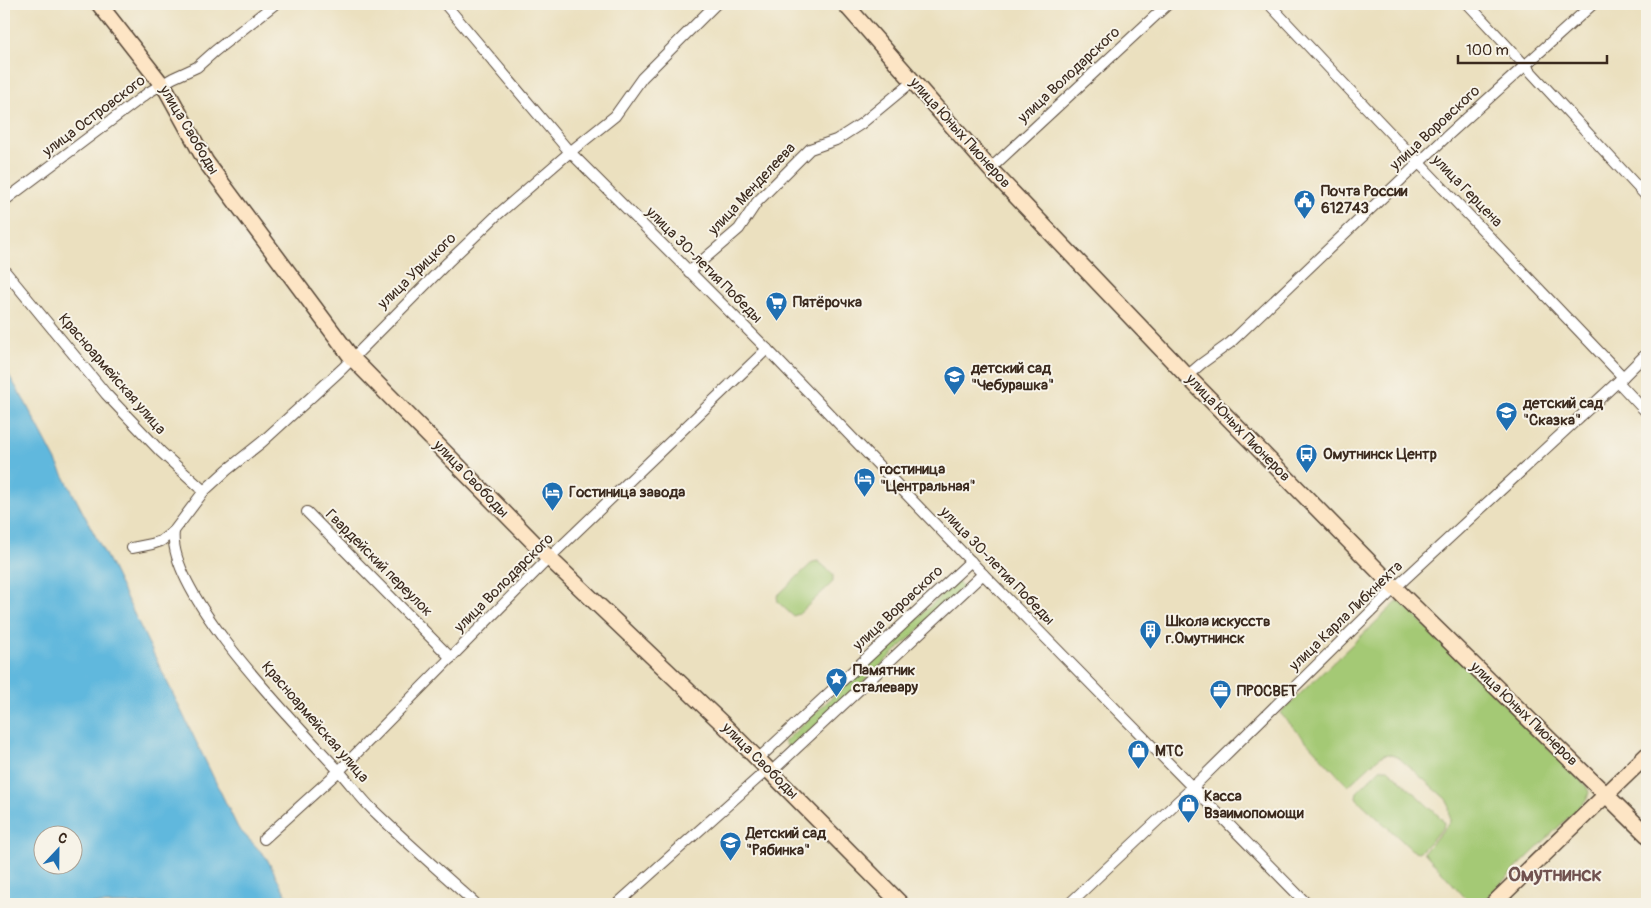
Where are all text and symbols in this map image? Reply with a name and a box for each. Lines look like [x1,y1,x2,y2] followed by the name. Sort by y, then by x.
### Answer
[1013,23,1124,128] street label: улица Володарского
[1458,32,1607,64] scale bar
[1466,41,1509,60] text: 100 m
[38,71,149,162] street label: улица Островского
[905,73,1015,192] street label: улица Юных Пионеров
[154,81,223,178] street label: улица Свободы
[1385,81,1484,175] street label: улица Воровского
[704,139,800,240] street label: улица Менделеева
[1427,150,1506,231] street label: улица Герцена
[1321,182,1408,218] place label: Почта России 612743
[1293,188,1317,219] public building icon: Почта России 612743
[641,202,766,327] street label: улица 30-летия Победы
[373,229,460,314] street label: улица Урицкого
[765,290,789,321] supermarket icon: Пятёрочка
[793,293,862,312] place label: Пятёрочка
[54,310,170,438] street label: Красноармейская улица
[970,359,1054,395] place label: детский сад "Чебурашка"
[943,365,967,396] school or university icon: детский сад "Чебурашка"
[1181,369,1294,486] street label: улица Юных Пионеров
[1522,394,1604,430] place label: детский сад "Сказка"
[1495,400,1519,431] school or university icon: детский сад "Сказка"
[429,435,513,522] street label: улица Свободы
[1295,442,1319,473] bus stop icon: Омутнинск Центр
[1323,445,1437,464] place label: Омутнинск Центр
[879,460,976,496] place label: гостиница "Центральная"
[852,466,876,497] hotel icon: гостиница "Центральная"
[541,480,565,511] hotel icon: Гостиница завода
[569,483,685,502] place label: Гостиница завода
[935,502,1058,629] street label: улица 30-летия Победы
[321,505,437,621] street label: Гвардейский переулок
[450,529,558,637] street label: улица Володарского
[1285,557,1407,676] street label: улица Карла Либкнехта
[848,561,947,655] street label: улица Воровского
[1165,612,1270,648] place label: Школа искусств г.Омутнинск
[1138,618,1162,649] building icon: Школа искусств г.Омутнинск
[1465,657,1582,770] street label: улица Юных Пионеров
[257,658,373,786] street label: Красноармейская улица
[852,661,919,697] place label: Памятник сталевару
[825,667,849,698] place icon: Памятник сталевару
[1209,679,1233,710] office icon: ПРОСВЕТ
[1237,682,1298,701] place label: ПРОСВЕТ
[717,718,802,803] street label: улица Свободы
[1127,739,1151,770] shop icon: МТС
[1155,742,1183,761] place label: МТС
[1204,787,1304,823] place label: Касса Взаимопомощи
[1176,793,1200,824] shop icon: Касса Взаимопомощи
[745,824,827,860] place label: Детский сад "Рябинка"
[32,826,82,876] north arrow
[55,829,70,848] text: С
[718,830,742,861] school or university icon: Детский сад "Рябинка"
[1508,862,1602,887] district label: Омутнинск

